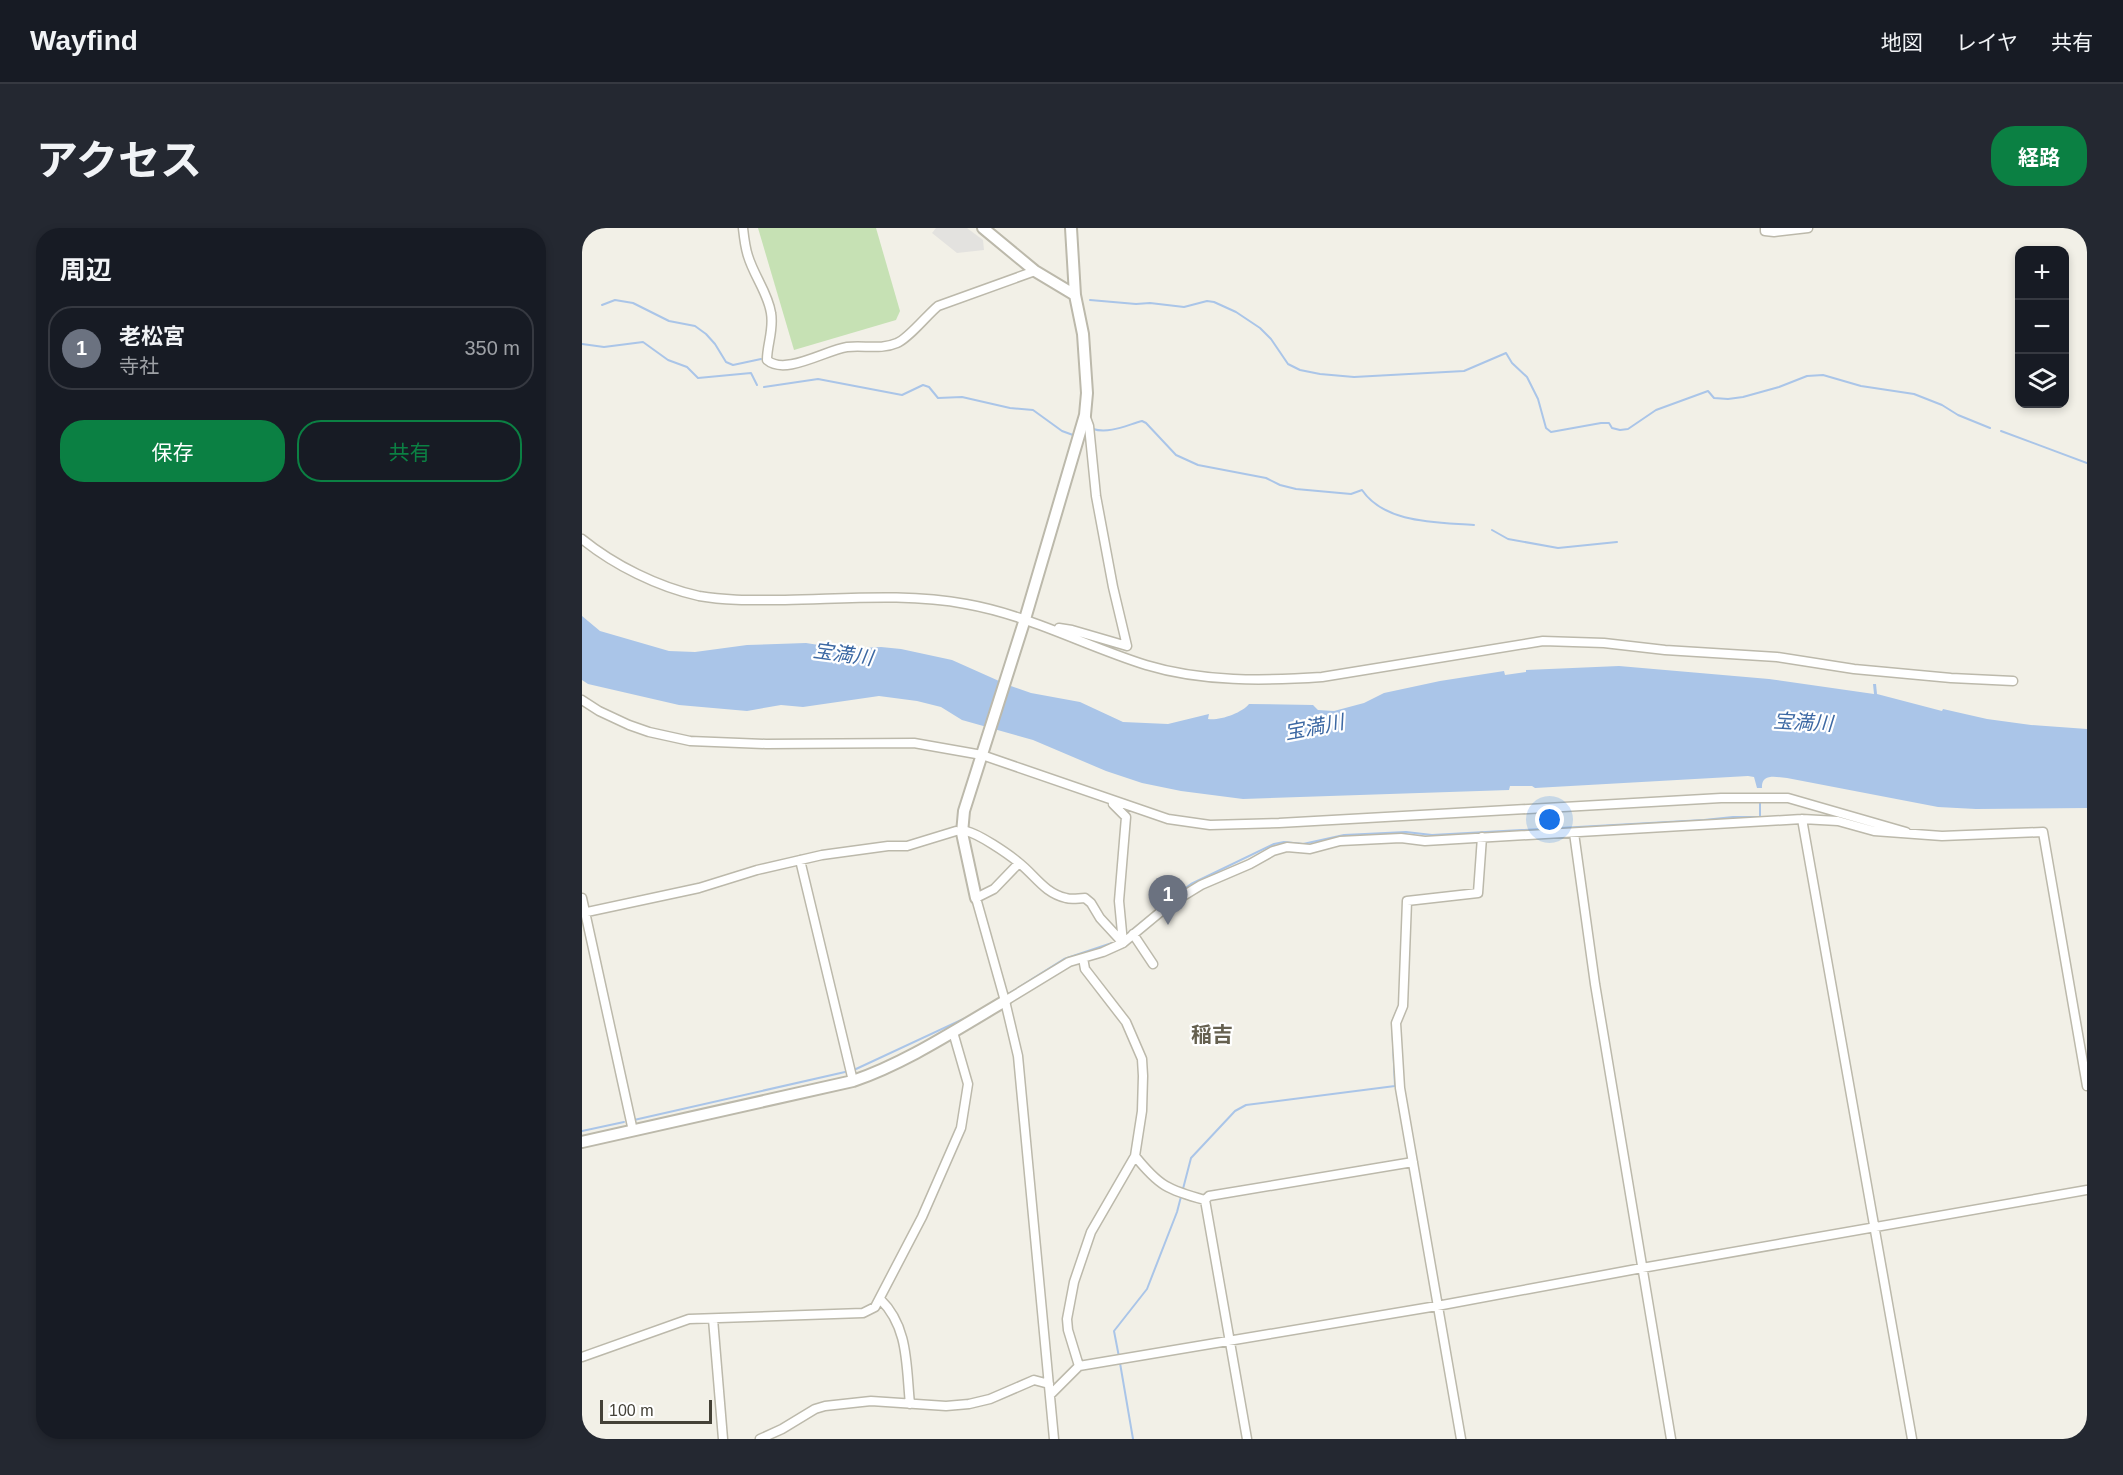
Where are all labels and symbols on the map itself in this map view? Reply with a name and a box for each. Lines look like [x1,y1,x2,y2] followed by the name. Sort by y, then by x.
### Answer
[812,639,876,669] water label: 宝満川
[1772,709,1836,735] water label: 宝満川
[1282,710,1348,744] water label: 宝満川
[1535,805,1564,834] your location
[1148,876,1188,925] pin: 1
[1191,1023,1233,1046] district label: 稲吉
[600,1397,712,1424] scale bar

